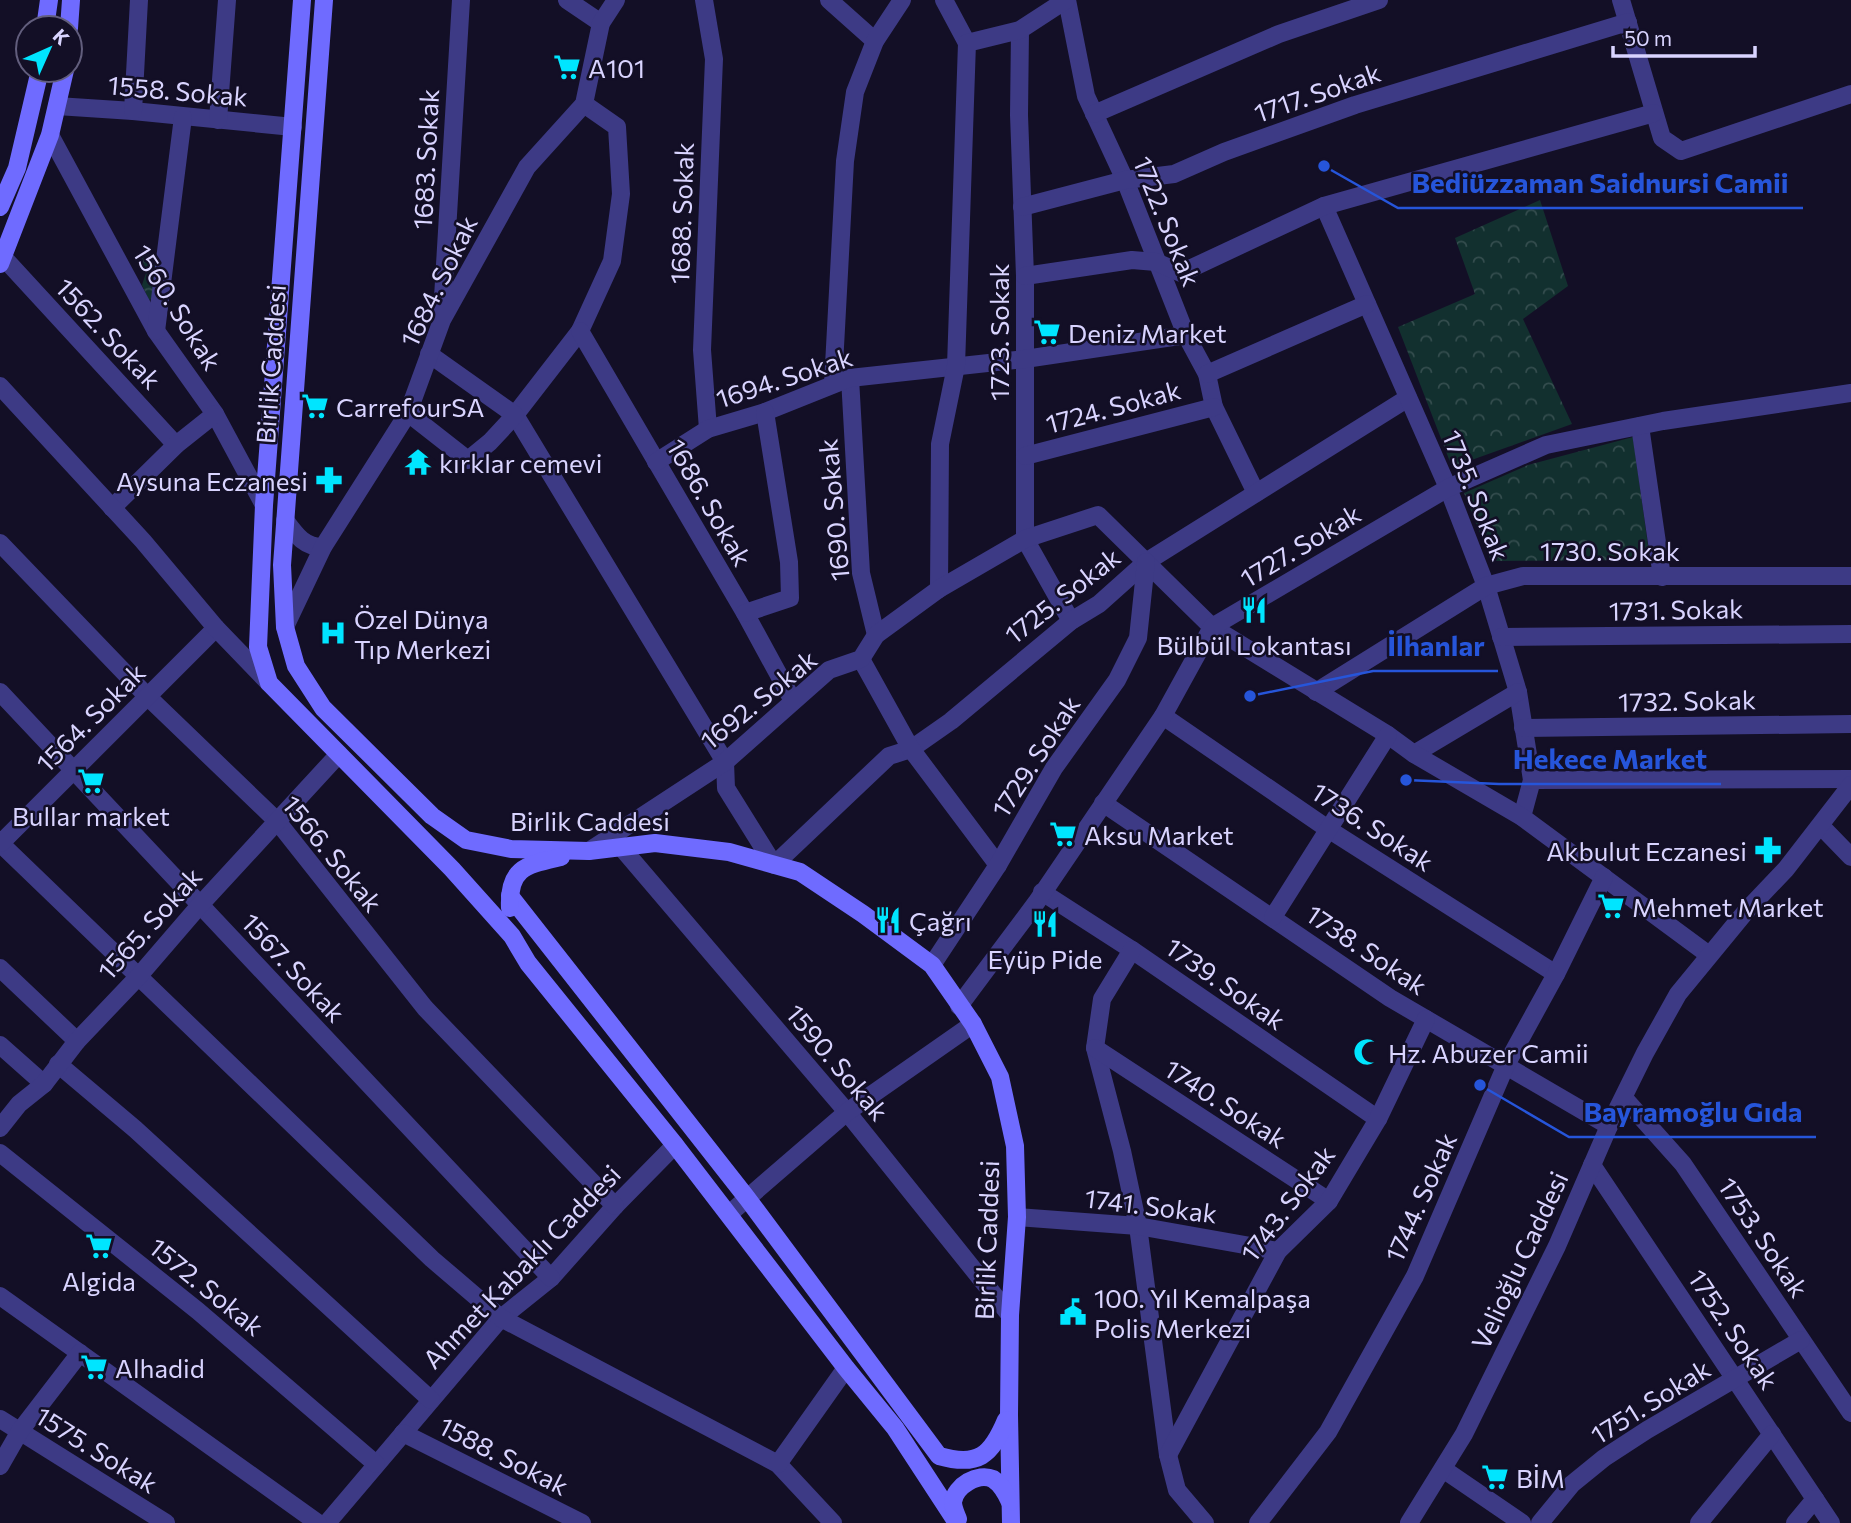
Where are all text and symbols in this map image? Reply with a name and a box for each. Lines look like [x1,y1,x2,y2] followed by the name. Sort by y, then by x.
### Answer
[14,14,84,84] north arrow
[1613,14,1755,58] scale bar
[49,24,74,49] text: K
[1624,25,1672,50] text: 50 m
[552,52,582,82] supermarket icon: A101
[588,52,645,83] place label: A101
[1250,56,1384,128] street label: 1717. Sokak
[107,68,249,112] street label: 1558. Sokak
[406,88,444,230] street label: 1683. Sokak
[663,142,699,284] street label: 1688. Sokak
[1128,152,1208,290] street label: 1722. Sokak
[1398,159,1803,208] callout: Bediüzzaman Saidnursi Camii
[1412,165,1788,199] text: Bediüzzaman Saidnursi Camii
[393,210,483,352] street label: 1684. Sokak
[127,239,229,375] street label: 1560. Sokak
[983,263,1014,401] street label: 1723. Sokak
[50,271,168,395] street label: 1562. Sokak
[249,283,291,445] street label: Birlik Caddesi
[1032,317,1062,347] supermarket icon: Deniz Market
[1068,317,1227,348] place label: Deniz Market
[712,340,856,414] street label: 1694. Sokak
[1042,373,1184,439] street label: 1724. Sokak
[300,391,330,421] supermarket icon: CarrefourSA
[336,391,485,422] place label: CarrefourSA
[1437,425,1517,565] street label: 1735. Sokak
[661,433,759,571] street label: 1686. Sokak
[811,438,855,582] street label: 1690. Sokak
[403,447,433,477] temple icon: kırklar cemevi
[439,447,602,478] place label: kırklar cemevi
[116,465,308,496] place label: Aysuna Eczanesi
[314,465,344,495] pharmacy icon: Aysuna Eczanesi
[1234,497,1366,593] street label: 1727. Sokak
[1540,535,1680,566] street label: 1730. Sokak
[998,540,1126,650] street label: 1725. Sokak
[1608,592,1744,626] street label: 1731. Sokak
[1239,595,1269,625] restaurant icon: Bülbül Lokantası
[354,603,491,664] place label: Özel Dünya Tıp Merkezi
[318,618,348,648] hospital icon: Özel Dünya Tıp Merkezi
[1373,622,1498,671] callout: İlhanlar
[1387,628,1485,662] text: İlhanlar
[1156,629,1352,660] place label: Bülbül Lokantası
[694,643,822,755] street label: 1692. Sokak
[29,656,151,778] street label: 1564. Sokak
[1618,683,1756,717] street label: 1732. Sokak
[984,690,1086,822] street label: 1729. Sokak
[1499,735,1721,784] callout: Hekece Market
[1513,741,1707,775] text: Hekece Market
[76,766,106,796] supermarket icon: Bullar market
[1306,775,1440,877] street label: 1736. Sokak
[277,789,389,917] street label: 1566. Sokak
[12,800,170,831] place label: Bullar market
[510,805,670,836] street label: Birlik Caddesi
[1048,819,1078,849] supermarket icon: Aksu Market
[1084,819,1234,850] place label: Aksu Market
[1546,835,1747,866] place label: Akbulut Eczanesi
[1753,835,1783,865] pharmacy icon: Akbulut Eczanesi
[91,861,207,985] street label: 1565. Sokak
[1596,891,1626,921] supermarket icon: Mehmet Market
[1632,891,1824,922] place label: Mehmet Market
[1301,897,1433,1001] street label: 1738. Sokak
[873,905,903,935] restaurant icon: Çağrı
[909,905,972,936] place label: Çağrı
[236,906,352,1028] street label: 1567. Sokak
[1030,909,1060,939] restaurant icon: Eyüp Pide
[1160,931,1292,1035] street label: 1739. Sokak
[987,943,1103,974] place label: Eyüp Pide
[780,998,896,1126] street label: 1590. Sokak
[1352,1037,1382,1067] mosque icon: Hz. Abuzer Camii
[1388,1037,1589,1068] place label: Hz. Abuzer Camii
[1159,1052,1293,1154] street label: 1740. Sokak
[1569,1088,1816,1137] callout: Bayramoğlu Gıda
[1583,1094,1803,1128] text: Bayramoğlu Gıda
[1378,1128,1462,1266] street label: 1744. Sokak
[1233,1139,1341,1267] street label: 1743. Sokak
[416,1158,626,1374] street label: Ahmet Kabaklı Caddesi
[968,1160,1004,1320] street label: Birlik Caddesi
[1464,1166,1574,1354] street label: Velioğlu Caddesi
[1713,1171,1815,1303] street label: 1753. Sokak
[1083,1182,1219,1228] street label: 1741. Sokak
[84,1231,114,1261] supermarket icon: Algida
[144,1231,270,1341] street label: 1572. Sokak
[1683,1263,1785,1395] street label: 1752. Sokak
[62,1265,136,1296] place label: Algida
[1094,1282,1311,1343] place label: 100. Yıl Kemalpaşa Polis Merkezi
[1058,1297,1088,1327] public building icon: 100. Yıl Kemalpaşa Polis Merkezi
[79,1352,109,1382] supermarket icon: Alhadid
[115,1352,205,1383] place label: Alhadid
[1585,1352,1715,1450] street label: 1751. Sokak
[30,1399,164,1499] street label: 1575. Sokak
[434,1409,574,1501] street label: 1588. Sokak
[1480,1462,1510,1492] supermarket icon: BİM
[1516,1462,1565,1493] place label: BİM

